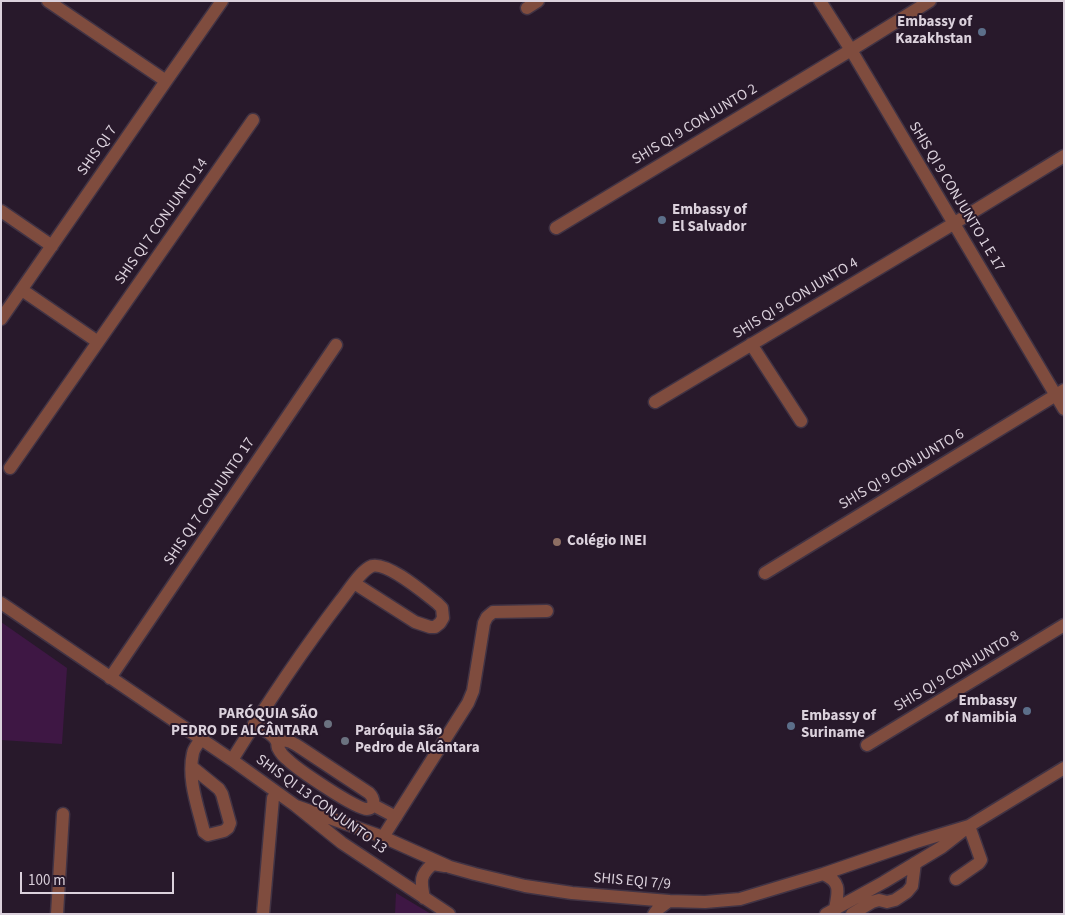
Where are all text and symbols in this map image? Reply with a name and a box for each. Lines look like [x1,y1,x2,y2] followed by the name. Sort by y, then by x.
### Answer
[895,14,972,49] place label: Embassy of Kazakhstan
[976,26,988,38] marker: Embassy of Kazakhstan
[629,81,761,169] street label: SHIS QI 9 CONJUNTO 2
[904,119,1008,275] street label: SHIS QI 9 CONJUNTO 1 E 17
[74,122,122,180] street label: SHIS QI 7
[112,155,212,289] street label: SHIS QI 7 CONJUNTO 14
[672,202,747,237] place label: Embassy of El Salvador
[656,214,668,226] marker: Embassy of El Salvador
[730,255,862,343] street label: SHIS QI 9 CONJUNTO 4
[836,426,968,514] street label: SHIS QI 9 CONJUNTO 6
[161,435,259,569] street label: SHIS QI 7 CONJUNTO 17
[567,533,647,551] place label: Colégio INEI
[551,536,563,548] marker: Colégio INEI
[891,628,1023,716] street label: SHIS QI 9 CONJUNTO 8
[945,693,1017,728] place label: Embassy of Namibia
[1021,705,1033,717] marker: Embassy of Namibia
[171,706,318,741] place label: PARÓQUIA SÃO PEDRO DE ALCÂNTARA
[801,708,876,743] place label: Embassy of Suriname
[322,718,334,730] marker: PARÓQUIA SÃO PEDRO DE ALCÂNTARA
[785,720,797,732] marker: Embassy of Suriname
[355,723,480,758] place label: Paróquia São Pedro de Alcântara
[339,735,351,747] marker: Paróquia São Pedro de Alcântara
[252,751,390,859] street label: SHIS QI 13 CONJUNTO 13
[22,862,176,894] scale bar
[28,870,66,891] text: 100 m
[593,870,671,894] street label: SHIS EQI 7/9

